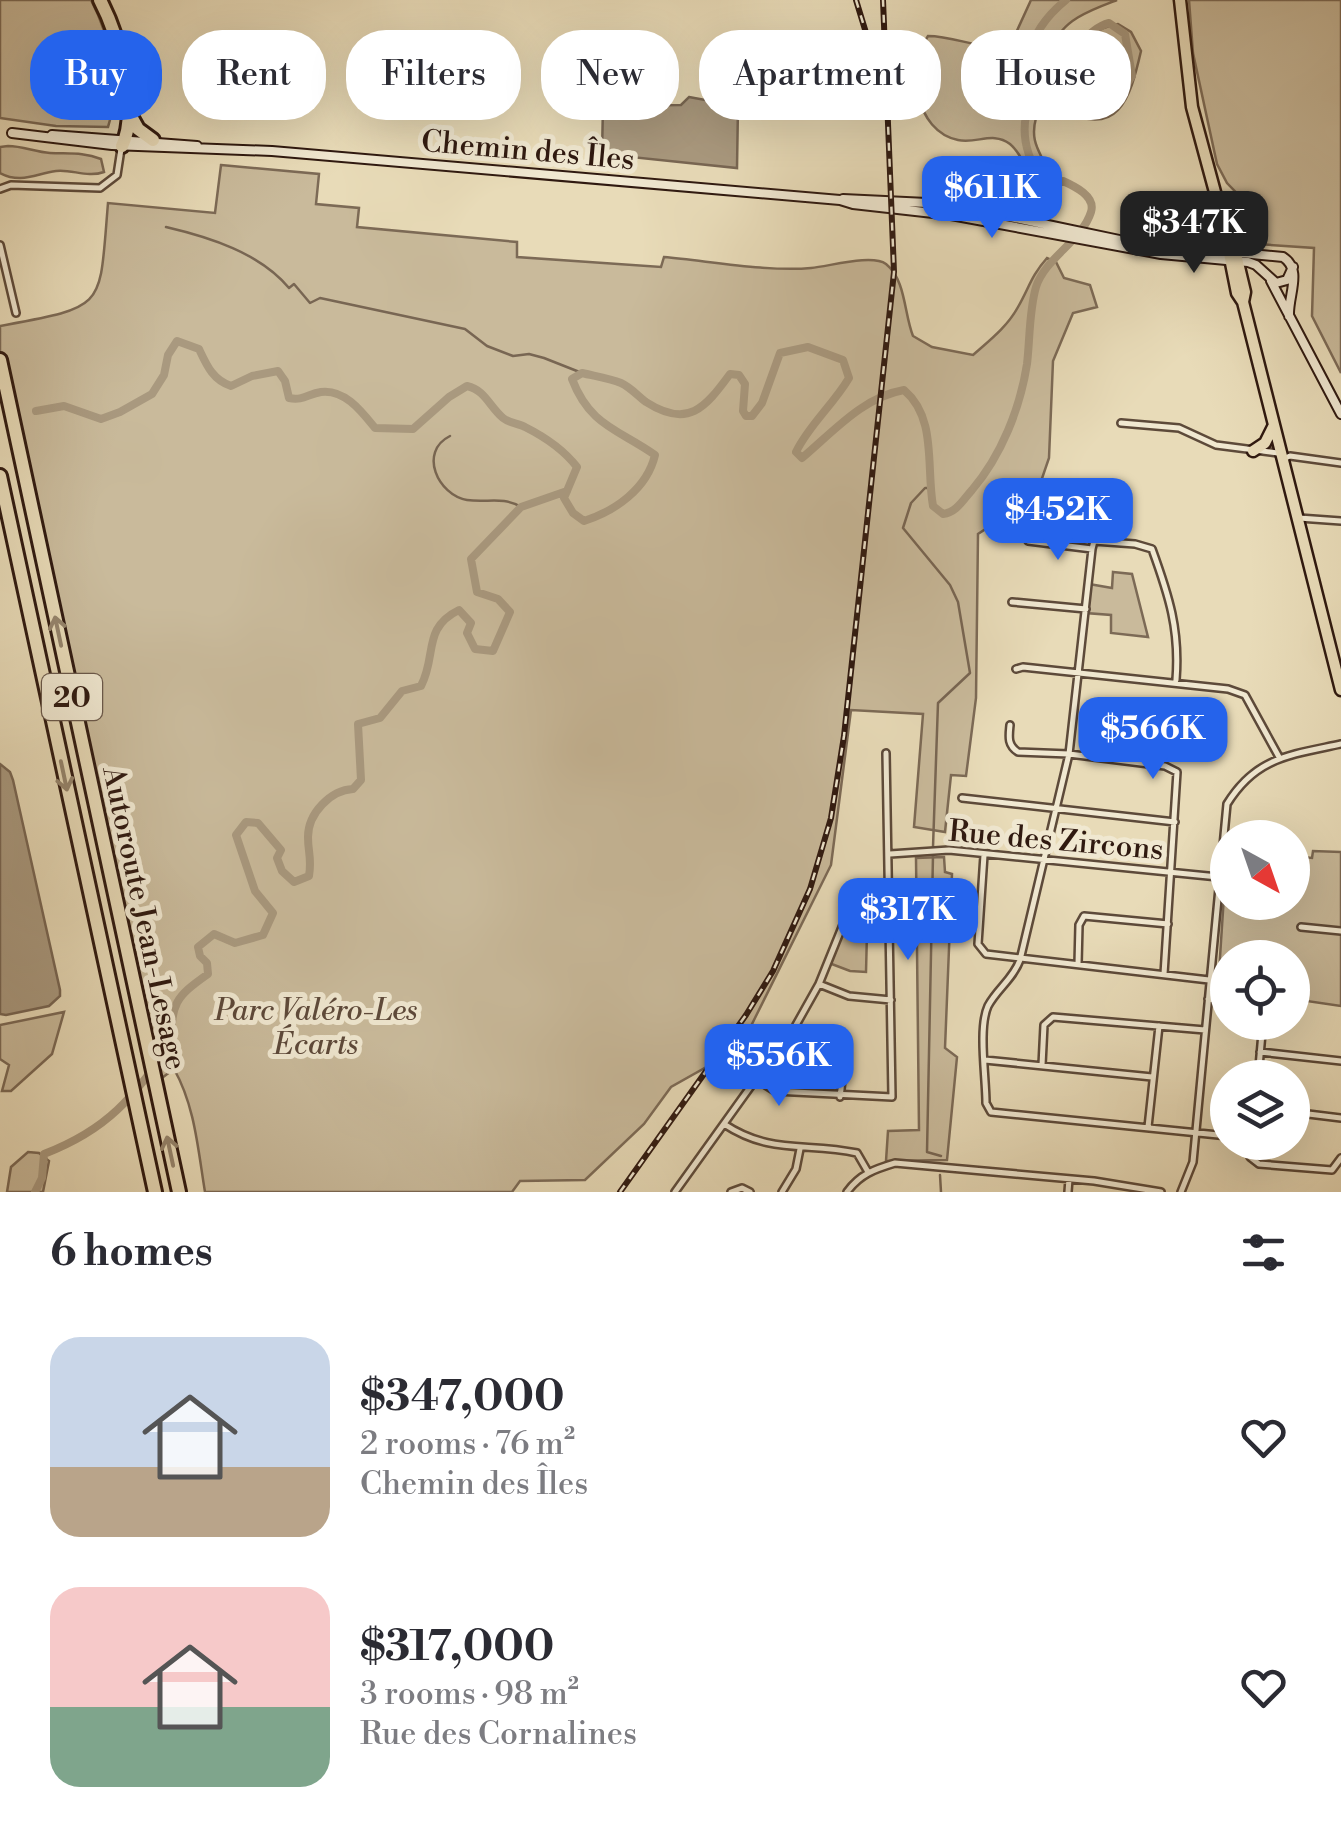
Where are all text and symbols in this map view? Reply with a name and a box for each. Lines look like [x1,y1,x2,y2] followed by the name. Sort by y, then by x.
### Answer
[30,30,162,120] chip: Buy
[182,30,326,120] chip: Rent
[346,30,521,120] chip: Filters
[541,30,679,120] chip: New
[699,30,941,120] chip: Apartment
[961,30,1131,120] chip: House
[420,121,636,179] street label: Chemin des Îles
[922,156,1062,241] pin: $611K
[944,168,1040,208] text: $611K
[1124,191,1264,276] pin: $347K
[1142,203,1246,243] text: $347K
[988,478,1128,563] pin: $452K
[1005,490,1111,530] text: $452K
[48,616,66,648] one-way arrow
[42,674,102,720] road number: 20
[1083,697,1223,782] pin: $566K
[1100,709,1206,749] text: $566K
[56,759,75,791] one-way arrow
[93,762,195,1073] street label: Autoroute Jean-Lesage
[947,813,1165,869] street label: Rue des Zircons
[1210,820,1310,920] north arrow
[1210,820,1310,1160] map controls
[838,878,978,963] pin: $317K
[860,890,956,930] text: $317K
[1210,940,1310,1040] button: locate
[213,992,418,1064] park label: Parc Valéro-Les Écarts
[709,1024,849,1109] pin: $556K
[727,1036,831,1076] text: $556K
[1210,1060,1310,1160] button: layers
[160,1136,178,1168] one-way arrow
[1236,1225,1291,1280] icon: filters
[50,1226,213,1279] text: 6 homes
[360,1371,565,1424] text: $347,000
[130,1377,250,1497] icon: home
[1236,1410,1291,1465] icon: heart
[360,1424,575,1464] text: 2 rooms · 76 m²
[360,1464,588,1504] text: Chemin des Îles
[360,1621,554,1674] text: $317,000
[130,1627,250,1747] icon: home
[1236,1660,1291,1715] icon: heart
[360,1674,579,1714] text: 3 rooms · 98 m²
[360,1714,637,1754] text: Rue des Cornalines

